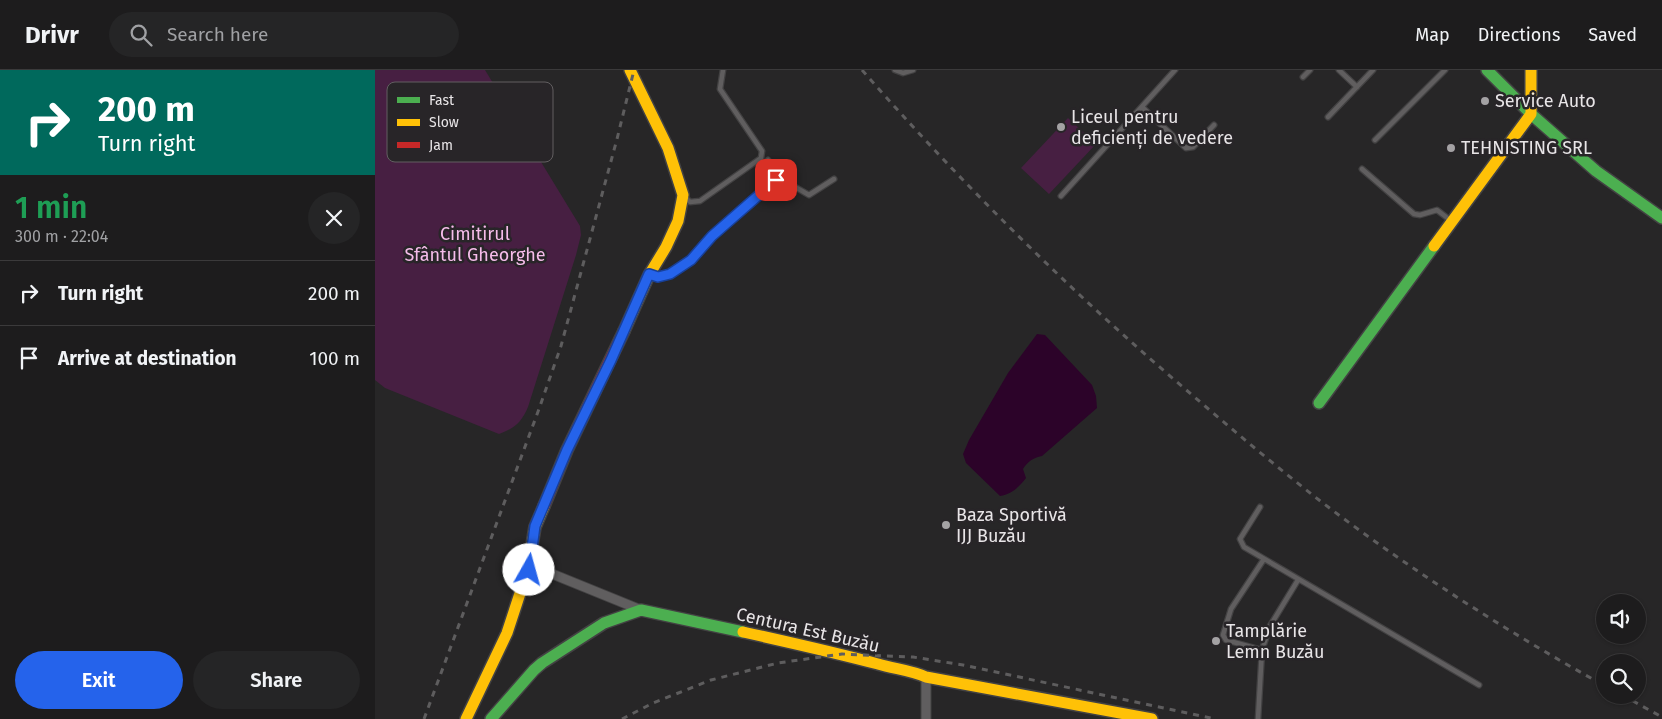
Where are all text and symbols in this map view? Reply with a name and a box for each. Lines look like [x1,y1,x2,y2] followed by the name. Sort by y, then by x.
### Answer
[109,12,459,57] search box
[25,21,79,49] text: Drivr
[127,21,155,49] icon: search
[167,23,268,46] text: Search here
[1415,24,1450,46] text: Map
[1478,24,1560,46] text: Directions
[1588,24,1637,46] text: Saved
[387,82,553,162] legend
[98,88,195,130] text: 200 m
[15,90,80,155] icon: right
[1495,90,1596,112] place label: Service Auto
[429,92,455,109] text: Fast
[1479,95,1491,107] marker: Service Auto
[1071,106,1233,150] place label: Liceul pentru deficienți de vedere
[429,114,459,131] text: Slow
[1055,121,1067,133] marker: Liceul pentru deficienți de vedere
[98,130,195,157] text: Turn right
[429,137,453,154] text: Jam
[1461,137,1592,159] place label: TEHNISTING SRL
[1445,142,1457,154] marker: TEHNISTING SRL
[755,159,797,201] pin
[762,166,790,194] icon: arrive
[15,190,87,226] text: 1 min
[308,192,360,244] button: close
[404,223,546,266] park label: Cimitirul Sfântul Gheorghe
[15,227,108,246] text: 300 m · 22:04
[15,279,43,307] icon: right
[58,282,143,305] text: Turn right
[308,282,360,305] text: 200 m
[15,344,43,372] icon: arrive
[58,347,237,370] text: Arrive at destination
[309,347,360,370] text: 100 m
[956,504,1067,547] place label: Baza Sportivă IJJ Buzău
[940,519,952,531] marker: Baza Sportivă IJJ Buzău
[502,543,554,595] position arrow
[1596,594,1646,704] map controls
[1596,594,1646,644] button: sound
[734,603,882,657] street label: Centura Est Buzău
[1226,620,1324,663] place label: Tamplărie Lemn Buzău
[1210,635,1222,647] marker: Tamplărie Lemn Buzău
[15,651,183,709] button: Exit
[193,651,360,709] button: Share
[1596,654,1646,704] button: search

